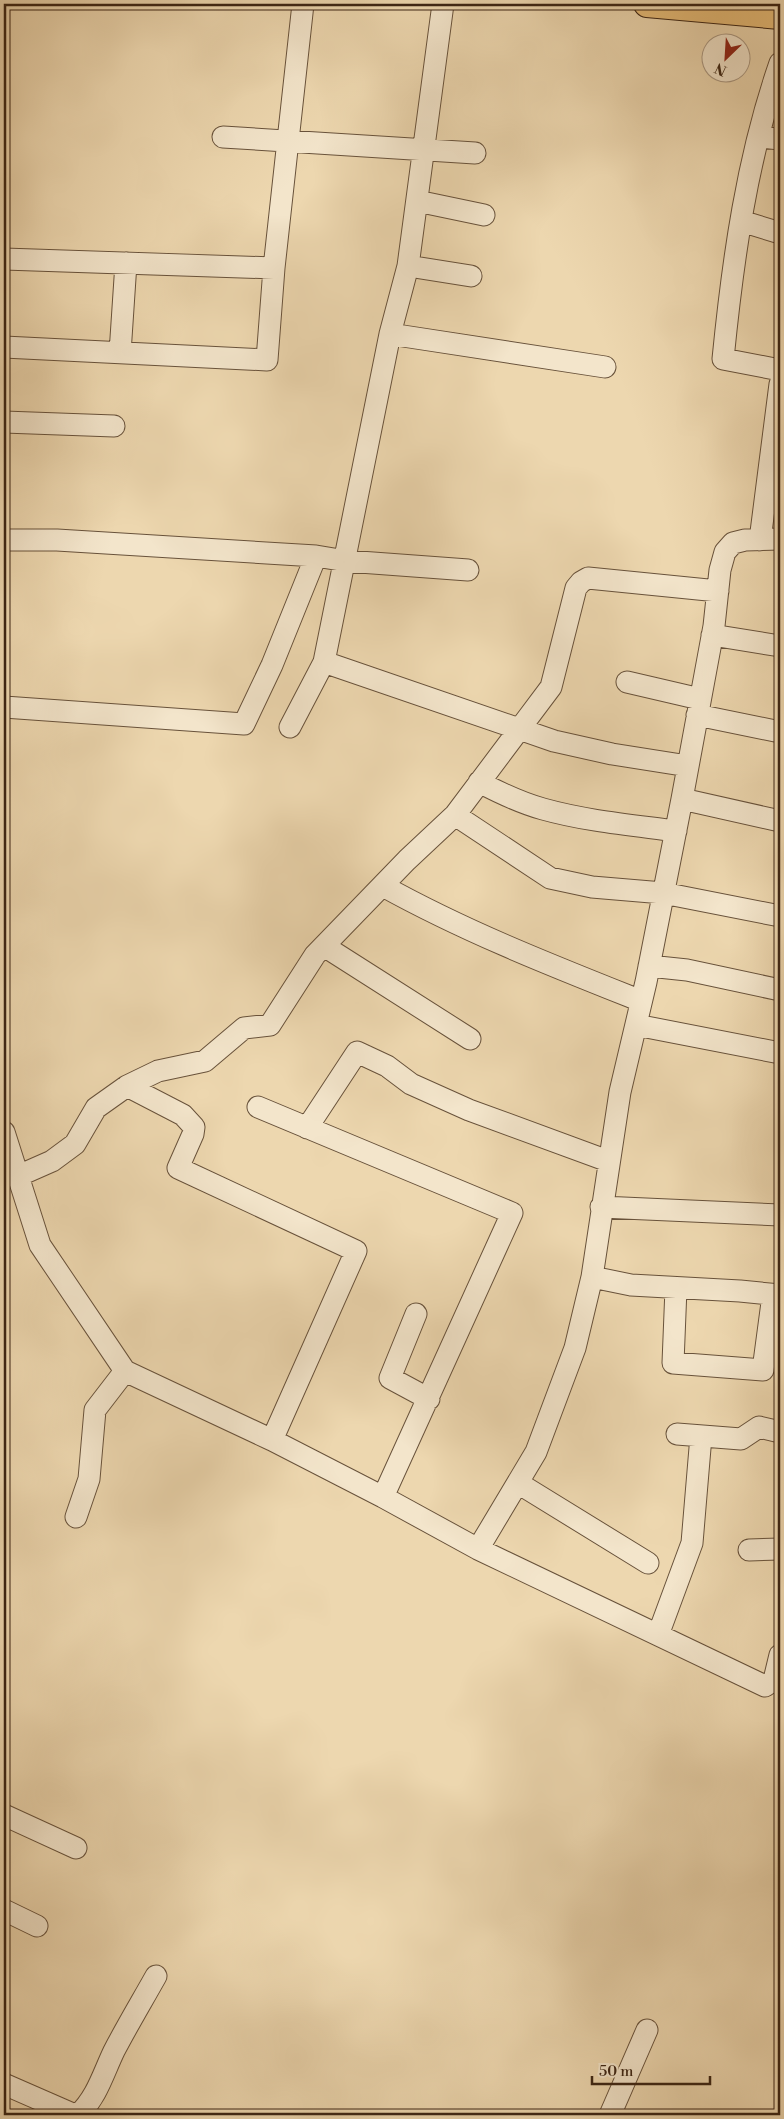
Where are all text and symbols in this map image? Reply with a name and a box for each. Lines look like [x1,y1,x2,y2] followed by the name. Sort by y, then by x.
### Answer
[702,32,752,82] north arrow
[712,58,730,79] text: N
[592,2054,709,2086] scale bar
[599,2062,633,2081] text: 50 m

